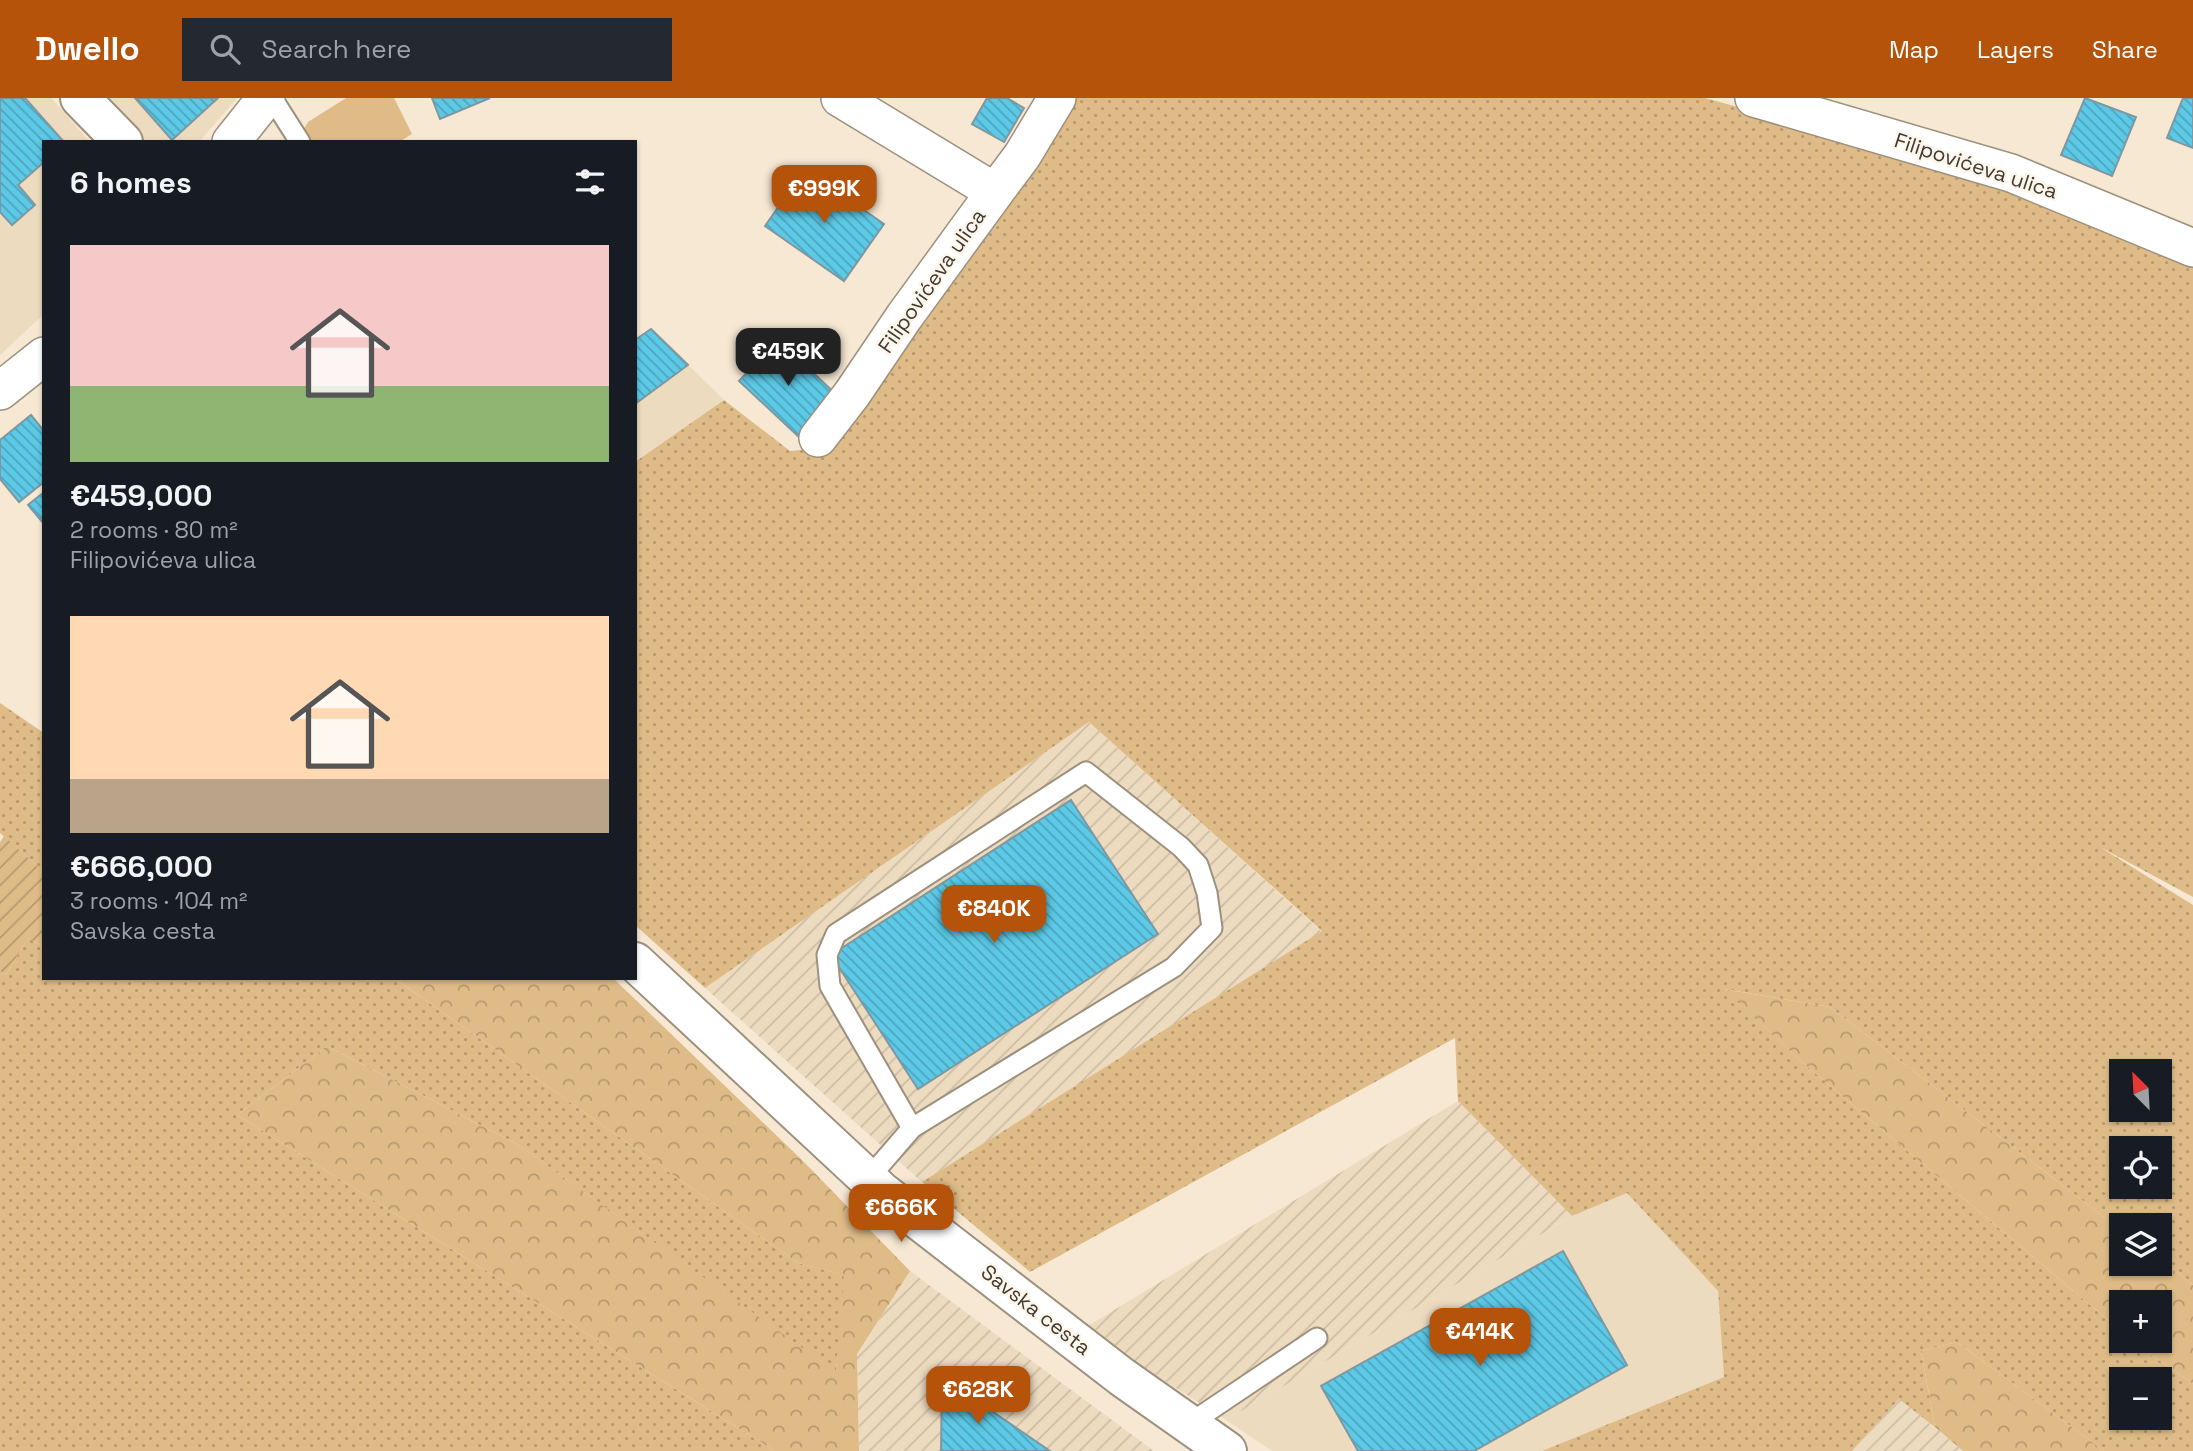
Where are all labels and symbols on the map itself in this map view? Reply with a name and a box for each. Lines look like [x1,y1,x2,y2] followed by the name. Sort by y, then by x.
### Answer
[1891,126,2061,205] street label: Filipovićeva ulica
[775,166,873,225] pin: €999K
[872,203,991,358] street label: Filipovićeva ulica
[739,328,837,388] pin: €459K
[945,886,1043,945] pin: €840K
[2109,1059,2172,1122] north arrow
[852,1184,950,1244] pin: €666K
[976,1258,1097,1361] street label: Savska cesta
[1431,1308,1529,1368] pin: €414K
[929,1366,1027,1426] pin: €628K

